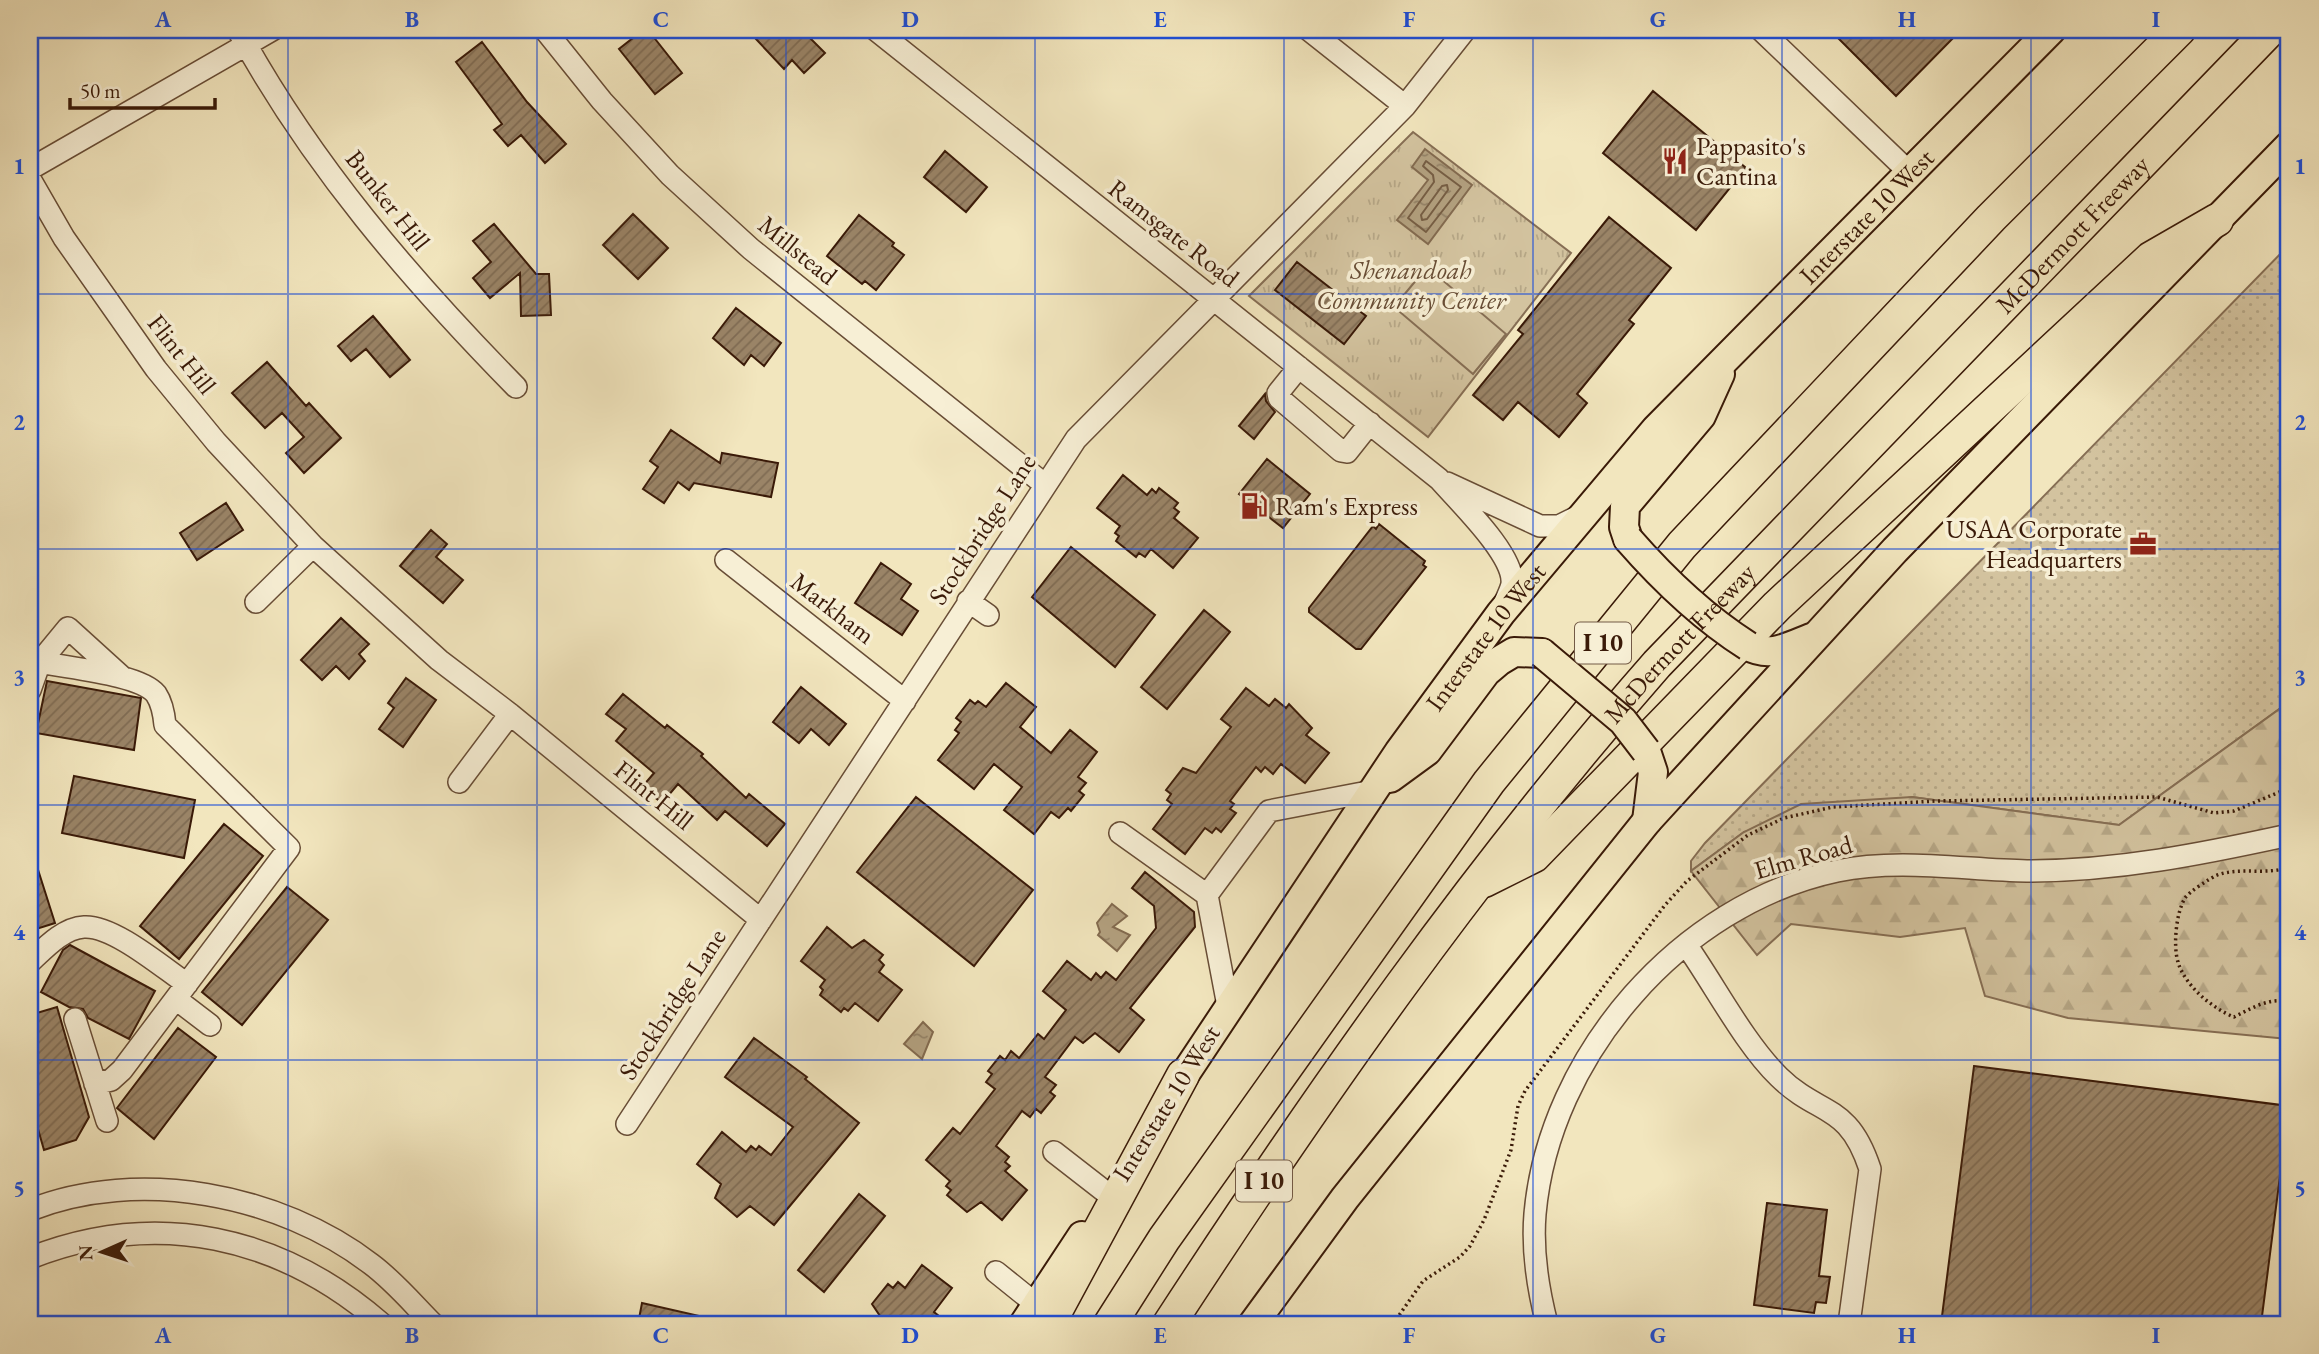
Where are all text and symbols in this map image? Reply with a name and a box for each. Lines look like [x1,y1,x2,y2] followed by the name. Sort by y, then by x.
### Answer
[154,4,172,34] text: A
[405,4,419,34] text: B
[653,4,669,34] text: C
[901,4,919,34] text: D
[1153,4,1167,34] text: E
[1403,4,1416,34] text: F
[1650,4,1666,34] text: G
[1898,4,1916,34] text: H
[2152,4,2160,34] text: I
[70,66,215,110] scale bar
[80,77,121,104] text: 50 m
[1696,129,1806,193] place label: Pappasito's Cantina
[1792,141,1941,292] street label: Interstate 10 West
[338,143,438,257] street label: Bunker Hill
[1660,146,1690,176] restaurant icon: Pappasito's Cantina
[1988,148,2157,321] street label: McDermott Freeway
[13,151,25,181] text: 1
[2294,151,2306,181] text: 1
[1102,171,1247,295] street label: Ramsgate Road
[751,208,845,293] street label: Millstead
[1316,253,1507,317] park label: Shenandoah Community Center
[140,307,224,401] street label: Flint Hill
[13,407,25,437] text: 2
[2294,407,2306,437] text: 2
[920,447,1044,611] street label: Stockbridge Lane
[1275,489,1418,523] place label: Ram's Express
[1239,491,1269,521] fuel station icon: Ram's Express
[1946,512,2122,576] place label: USAA Corporate Headquarters
[2128,529,2158,559] office icon: USAA Corporate Headquarters
[1596,555,1763,731] street label: McDermott Freeway
[1418,556,1553,718] street label: Interstate 10 West
[784,564,882,652] street label: Markham
[1575,622,1631,664] road number: I 10
[13,662,25,692] text: 3
[2294,662,2306,692] text: 3
[607,753,701,837] street label: Flint Hill
[1750,827,1857,887] street label: Elm Road
[13,917,26,947] text: 4
[2294,917,2307,947] text: 4
[610,922,734,1086] street label: Stockbridge Lane
[1104,1018,1228,1188] street label: Interstate 10 West
[1236,1161,1292,1202] road number: I 10
[13,1173,25,1203] text: 5
[2294,1173,2306,1203] text: 5
[66,1218,136,1288] north arrow
[73,1244,98,1261] text: N
[154,1320,172,1350] text: A
[405,1320,419,1350] text: B
[653,1320,669,1350] text: C
[901,1320,919,1350] text: D
[1153,1320,1167,1350] text: E
[1403,1320,1416,1350] text: F
[1650,1320,1666,1350] text: G
[1898,1320,1916,1350] text: H
[2152,1320,2160,1350] text: I

